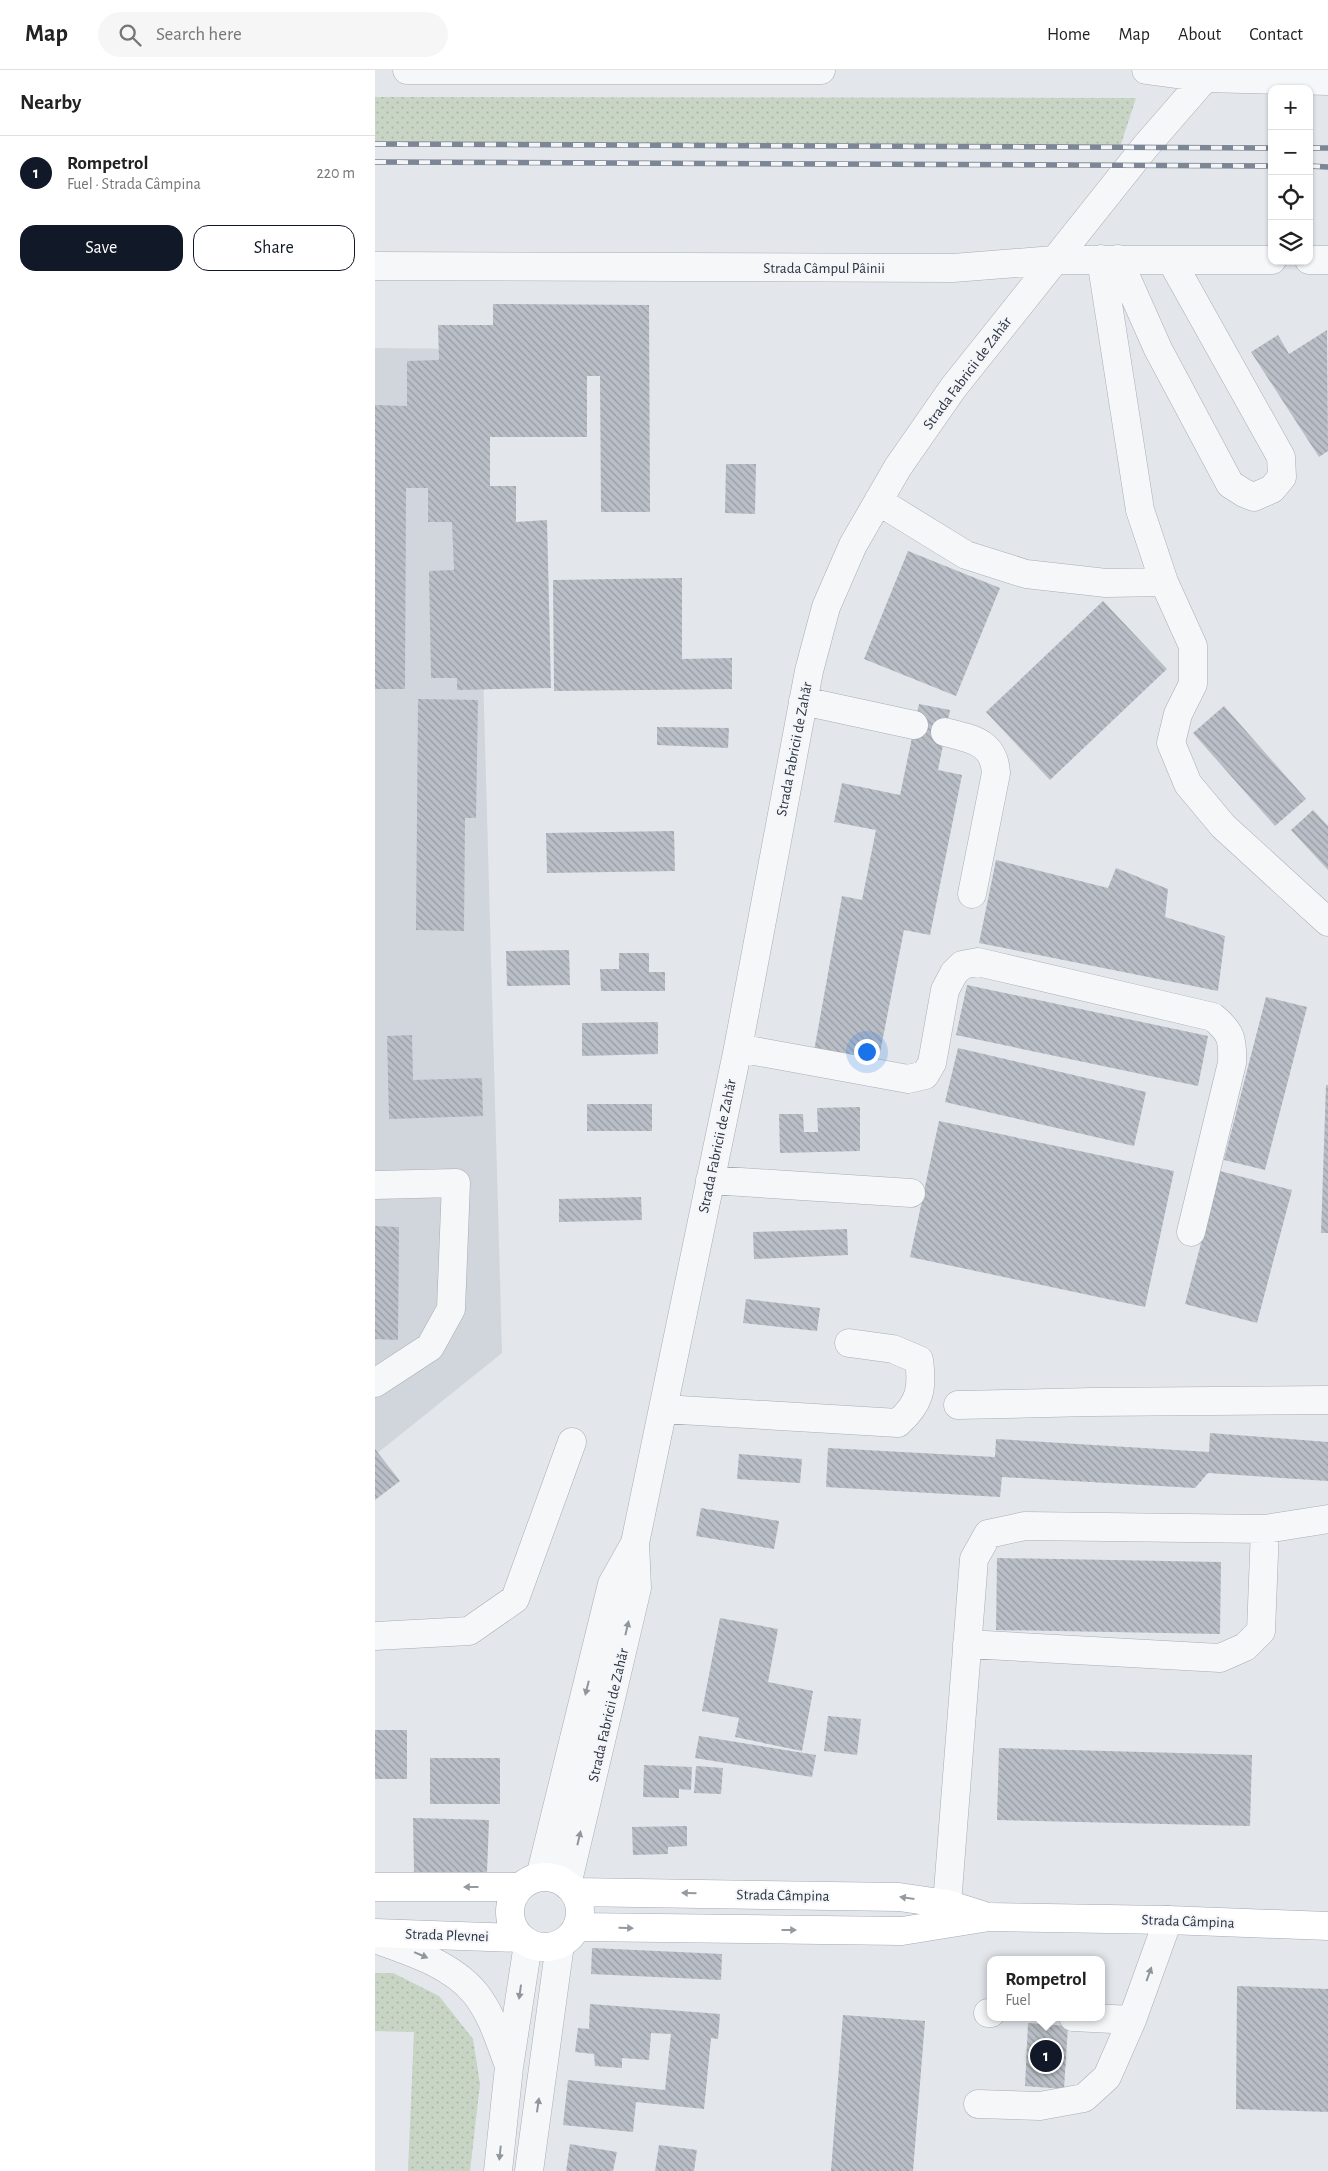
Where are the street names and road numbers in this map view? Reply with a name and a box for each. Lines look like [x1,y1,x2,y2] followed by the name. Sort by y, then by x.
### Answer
[763,261,885,276] street label: Strada Câmpul Pâinii
[920,314,1015,432] street label: Strada Fabricii de Zahăr
[774,680,815,818] street label: Strada Fabricii de Zahăr
[696,1078,739,1214] street label: Strada Fabricii de Zahăr
[586,1647,631,1783] street label: Strada Fabricii de Zahăr
[736,1887,830,1904] street label: Strada Câmpina
[1141,1912,1235,1931] street label: Strada Câmpina
[405,1927,489,1944] street label: Strada Plevnei

